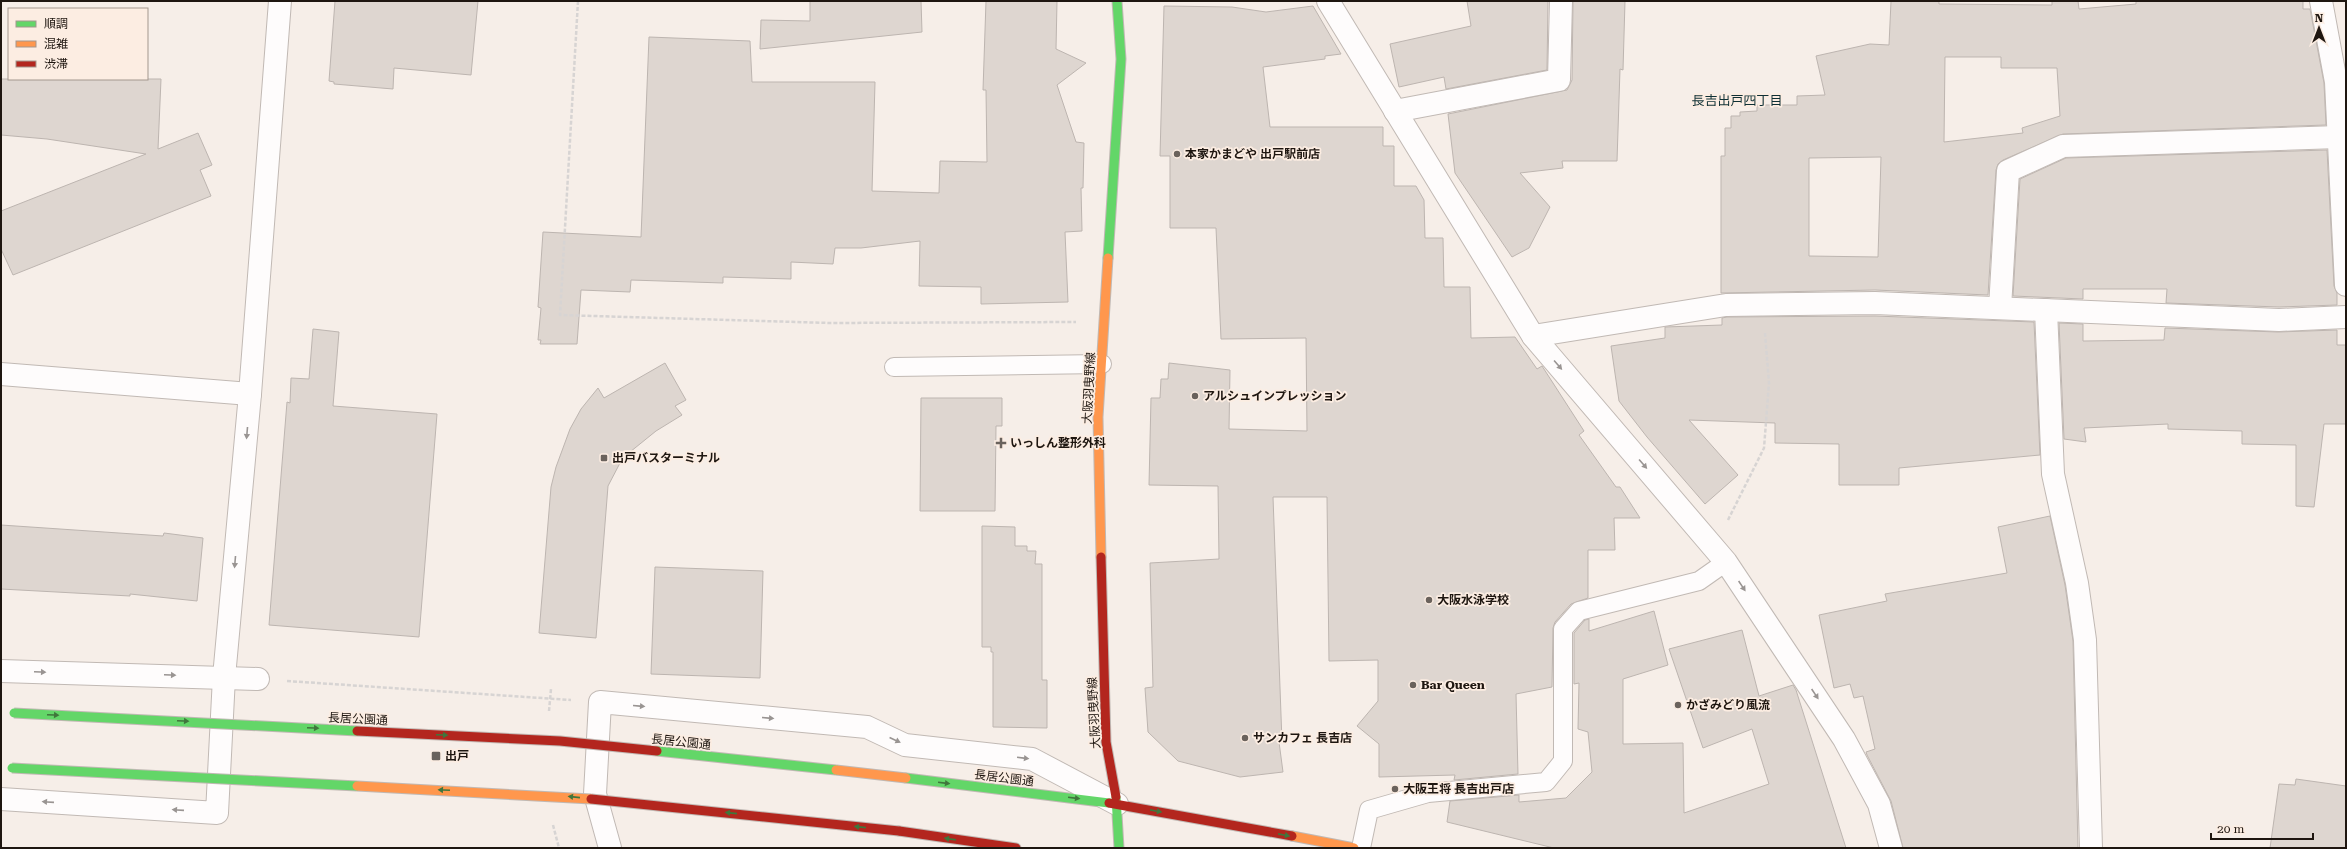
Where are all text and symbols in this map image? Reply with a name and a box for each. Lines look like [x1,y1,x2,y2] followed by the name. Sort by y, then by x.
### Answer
[8,8,148,80] legend
[2299,8,2339,48] north arrow
[2315,12,2324,25] text: N
[44,17,68,31] text: 順調
[44,37,68,51] text: 混雑
[44,57,68,71] text: 渋滞
[1691,93,1783,108] district label: 長吉出戸四丁目
[1185,147,1320,161] place label: 本家かまどや 出戸駅前店
[1172,149,1182,159] marker: 本家かまどや 出戸駅前店
[1080,352,1098,424] street label: 大阪羽曳野線
[1554,360,1563,371] one-way arrow
[1203,389,1347,403] place label: アルシュインプレッション
[1190,391,1200,401] marker: アルシュインプレッション
[243,427,250,439] one-way arrow
[1010,436,1106,450] place label: いっしん整形外科
[995,437,1007,449] marker: いっしん整形外科
[612,451,720,465] place label: 出戸バスターミナル
[599,453,609,463] marker: 出戸バスターミナル
[1638,459,1647,469] one-way arrow
[231,556,238,568] one-way arrow
[1739,580,1746,592] one-way arrow
[1437,593,1509,607] place label: 大阪水泳学校
[1424,595,1434,605] marker: 大阪水泳学校
[34,669,47,675] one-way arrow
[164,672,176,679] one-way arrow
[1085,677,1103,749] street label: 大阪羽曳野線
[1421,678,1485,692] place label: Bar Queen
[1408,680,1418,690] marker: Bar Queen
[1811,689,1818,700] one-way arrow
[1686,698,1770,712] place label: かざみどり風流
[1673,700,1683,710] marker: かざみどり風流
[633,703,645,709] one-way arrow
[328,710,388,728] street label: 長居公園通
[47,711,59,718] one-way arrow
[762,714,774,721] one-way arrow
[177,718,189,725] one-way arrow
[307,725,319,732] one-way arrow
[1253,731,1352,745] place label: サンカフェ 長吉店
[436,732,448,739] one-way arrow
[650,732,712,752] street label: 長居公園通
[1240,733,1250,743] marker: サンカフェ 長吉店
[889,737,900,743] one-way arrow
[445,749,469,763] place label: 出戸
[430,750,442,762] marker: 出戸
[1017,755,1029,762] one-way arrow
[973,767,1035,789] street label: 長居公園通
[938,780,951,786] one-way arrow
[1403,782,1514,796] place label: 大阪王将 長吉出戸店
[1390,784,1400,794] marker: 大阪王将 長吉出戸店
[437,787,450,793] one-way arrow
[567,794,580,801] one-way arrow
[1068,795,1080,801] one-way arrow
[41,799,54,805] one-way arrow
[172,807,184,814] one-way arrow
[1150,808,1162,814] one-way arrow
[725,810,737,817] one-way arrow
[2211,815,2313,841] scale bar
[2217,822,2244,836] text: 20 m
[854,824,866,830] one-way arrow
[1277,832,1290,838] one-way arrow
[944,835,956,842] one-way arrow

